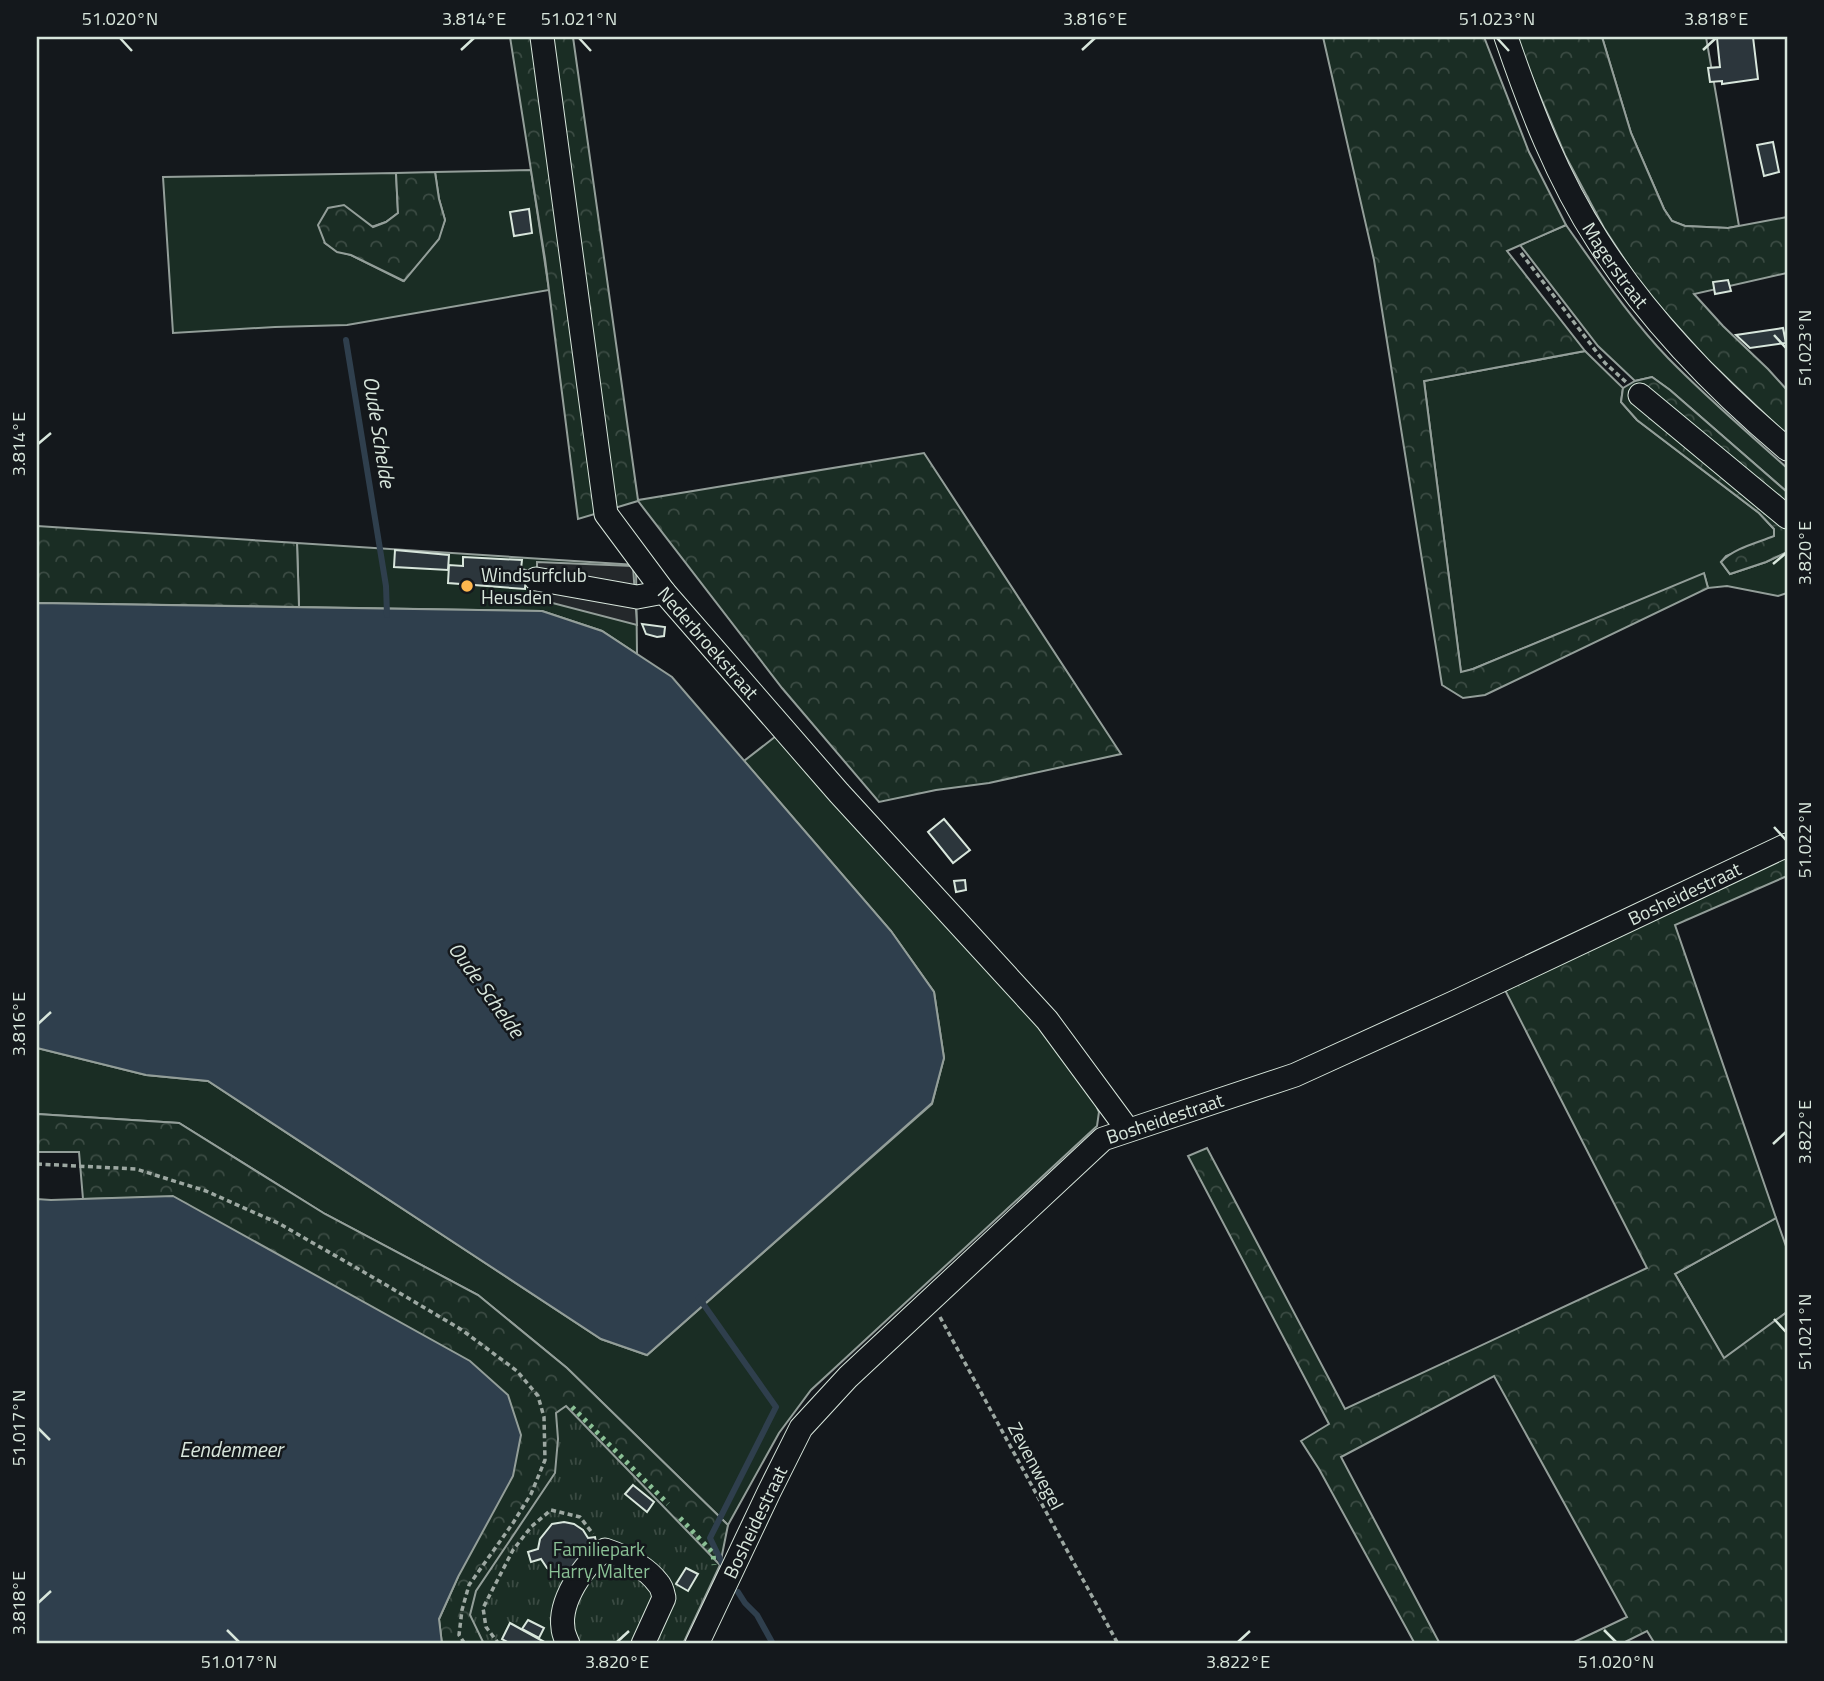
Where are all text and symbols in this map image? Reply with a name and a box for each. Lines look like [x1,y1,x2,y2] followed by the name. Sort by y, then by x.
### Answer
[82,5,158,32] text: 51.020°N
[442,5,506,32] text: 3.814°E
[541,5,617,32] text: 51.021°N
[1063,5,1127,32] text: 3.816°E
[1459,5,1535,32] text: 51.023°N
[1684,5,1748,32] text: 3.818°E
[1575,216,1656,314] street label: Magerstraat
[1791,310,1818,386] text: 51.023°N
[355,374,405,491] water label: Oude Schelde
[5,412,32,476] text: 3.814°E
[1791,521,1818,585] text: 3.820°E
[481,560,587,611] place label: Windsurfclub Heusden
[459,578,475,594] marker: Windsurfclub Heusden
[651,580,766,706] street label: Nederbroekstraat
[1791,802,1818,878] text: 51.022°N
[1623,854,1746,932] street label: Bosheidestraat
[441,935,534,1045] water label: Oude Schelde
[5,992,32,1056] text: 3.816°E
[1102,1085,1227,1151] street label: Bosheidestraat
[1791,1100,1818,1164] text: 3.822°E
[1791,1294,1818,1370] text: 51.021°N
[5,1390,32,1466] text: 51.017°N
[1001,1417,1072,1515] street label: Zevenwegel
[179,1433,285,1465] water label: Eendenmeer
[715,1460,794,1583] street label: Bosheidestraat
[548,1534,650,1585] park label: Familiepark Harry Malter
[5,1571,32,1635] text: 3.818°E
[201,1648,277,1675] text: 51.017°N
[585,1648,649,1675] text: 3.820°E
[1206,1648,1270,1675] text: 3.822°E
[1578,1648,1654,1675] text: 51.020°N

